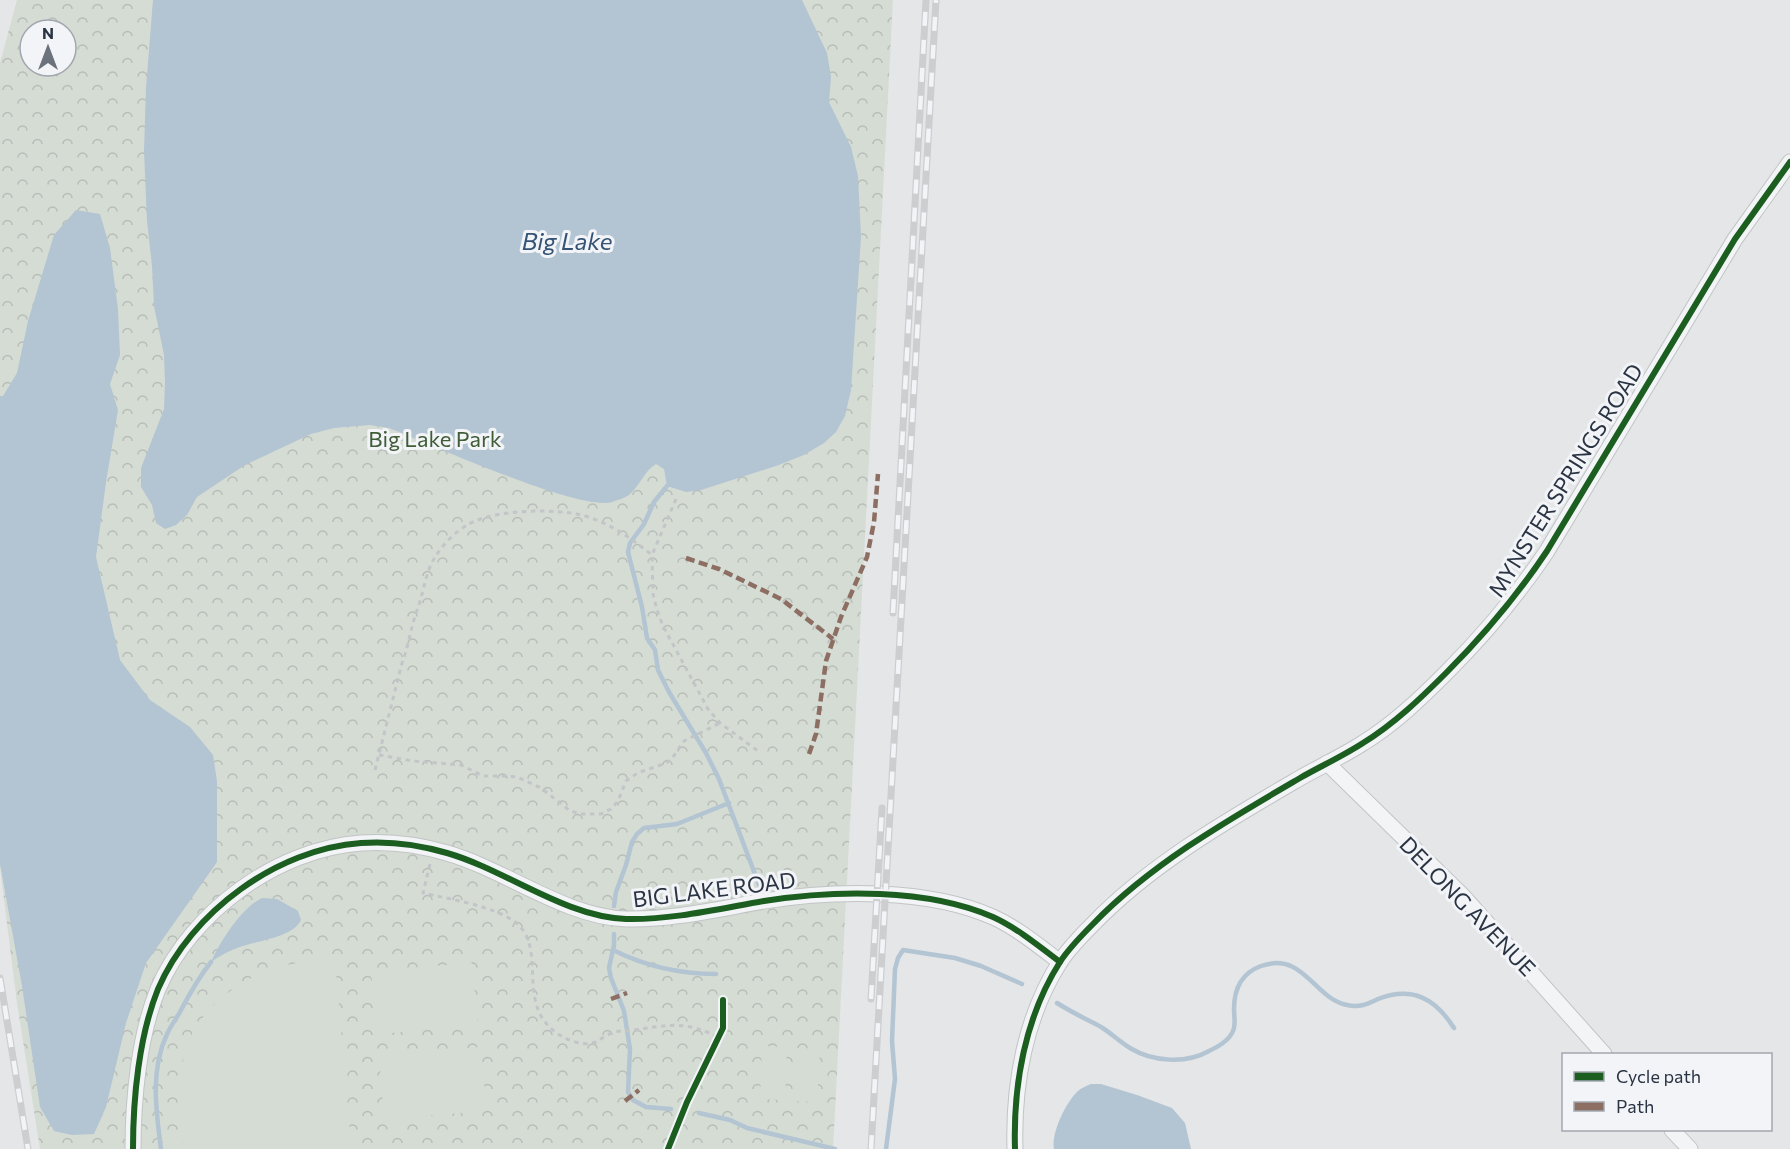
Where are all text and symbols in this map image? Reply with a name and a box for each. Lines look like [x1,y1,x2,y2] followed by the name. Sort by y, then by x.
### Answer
[18,18,78,78] north arrow
[42,23,54,42] text: N
[522,226,613,255] water label: Big Lake
[1482,358,1648,602] street label: MYNSTER SPRINGS ROAD
[368,425,502,452] park label: Big Lake Park
[1394,831,1542,981] street label: DELONG AVENUE
[631,866,797,912] street label: BIG LAKE ROAD
[1562,1053,1772,1131] legend
[1616,1065,1701,1087] text: Cycle path
[1616,1095,1654,1117] text: Path

